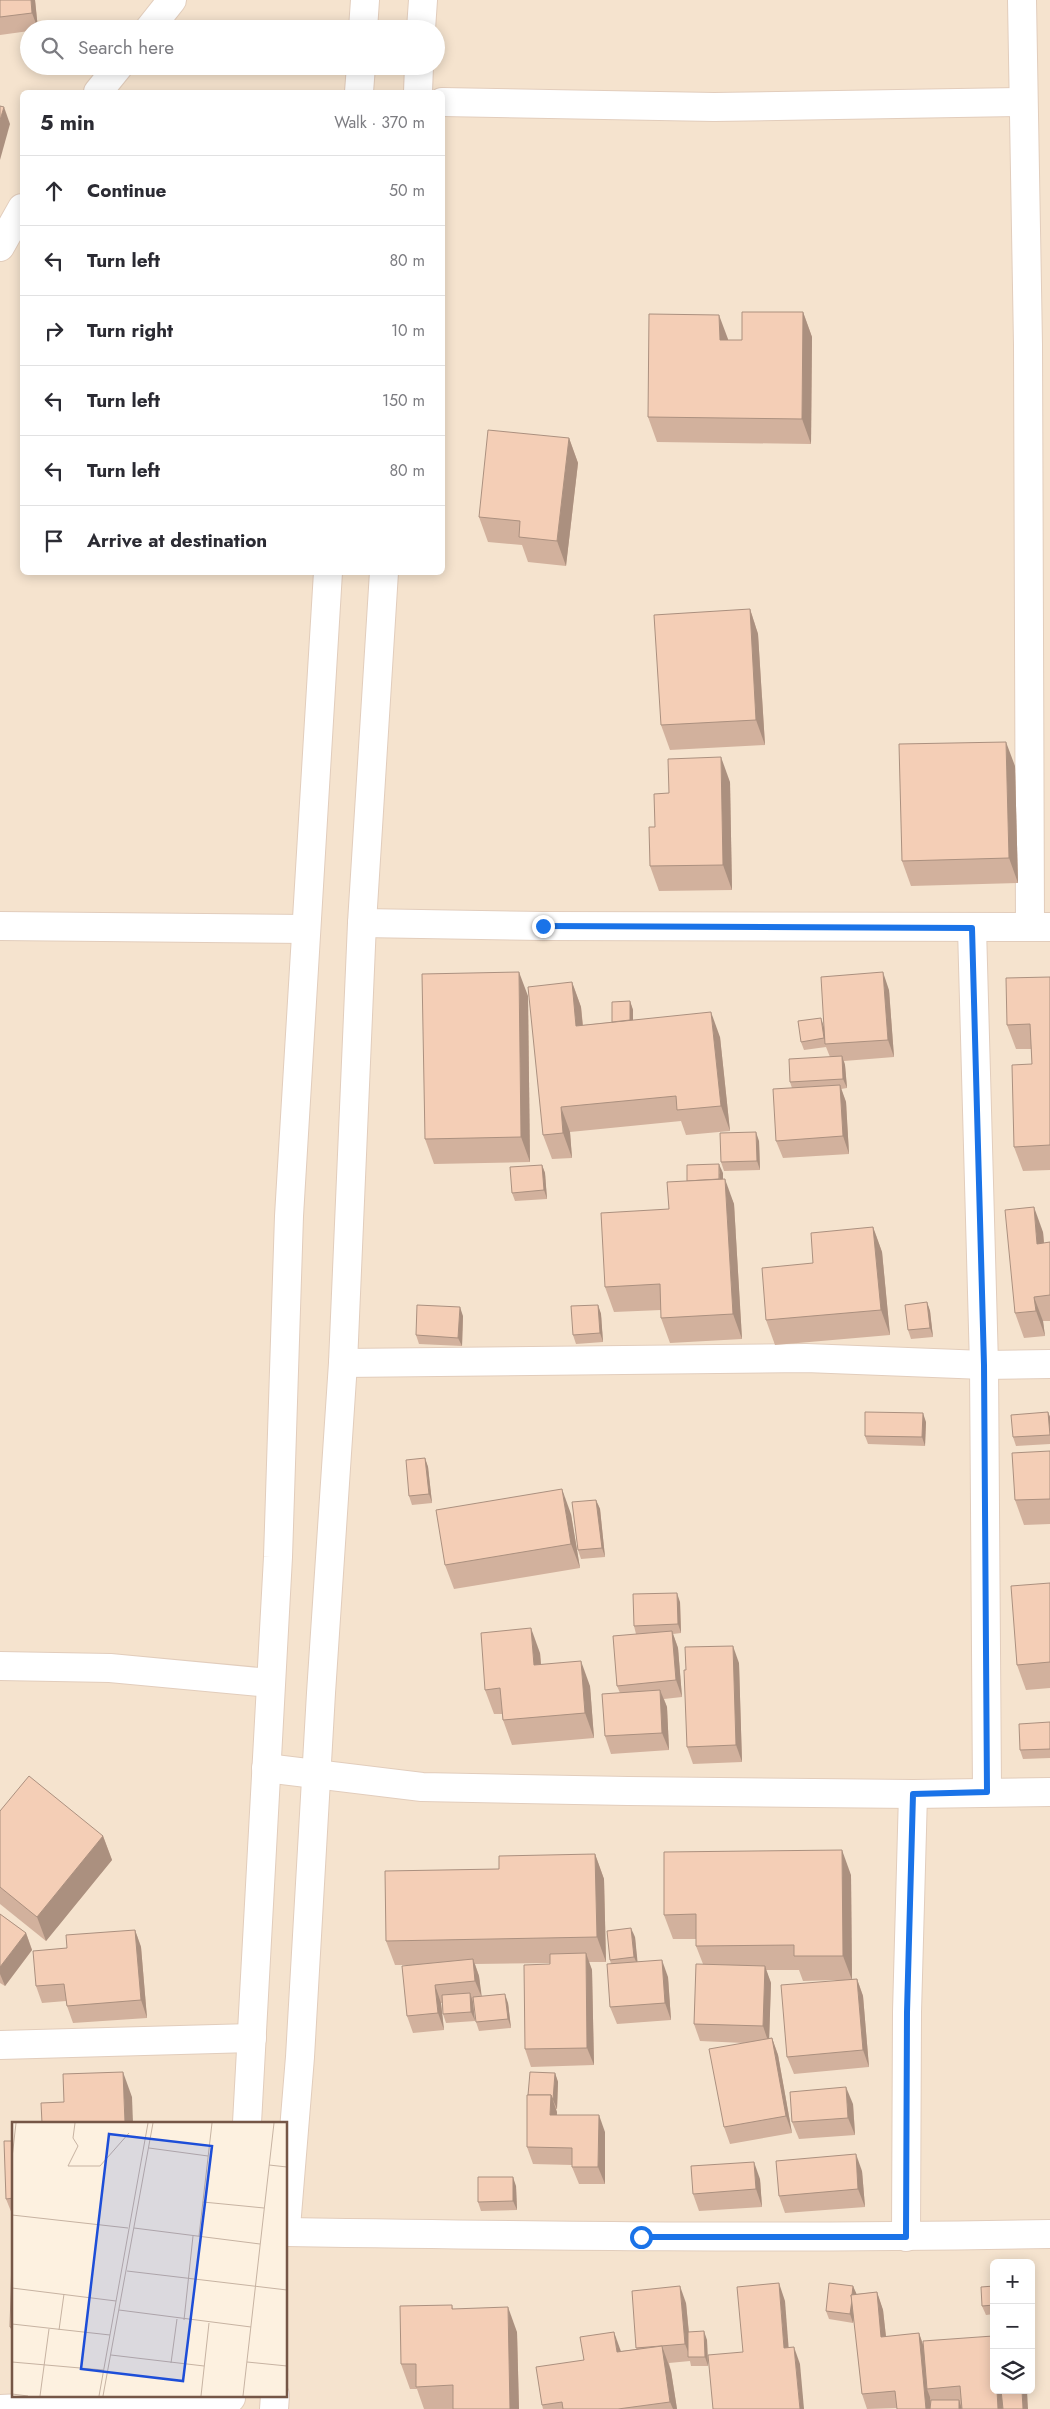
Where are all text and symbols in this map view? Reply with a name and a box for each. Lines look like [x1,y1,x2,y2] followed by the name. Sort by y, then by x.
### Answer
[20,20,445,75] search box
[38,34,66,62] icon: search
[78,34,174,61] text: Search here
[40,108,95,138] text: 5 min
[334,111,425,134] text: Walk · 370 m
[40,177,68,205] icon: ahead
[87,177,166,204] text: Continue
[389,179,425,202] text: 50 m
[40,247,68,275] icon: left
[87,247,160,274] text: Turn left
[389,249,425,272] text: 80 m
[40,317,68,345] icon: right
[87,317,173,344] text: Turn right
[391,319,425,342] text: 10 m
[40,387,68,415] icon: left
[87,387,160,414] text: Turn left
[382,389,425,412] text: 150 m
[40,457,68,485] icon: left
[87,457,160,484] text: Turn left
[389,459,425,482] text: 80 m
[40,527,68,555] icon: arrive
[87,527,267,554] text: Arrive at destination
[532,915,555,938] route end
[12,2122,288,2396] inset map
[630,2226,653,2249] route start
[990,2259,1035,2394] map controls
[990,2259,1035,2304] button: +
[990,2304,1035,2349] button: −
[990,2349,1035,2394] button: layers

